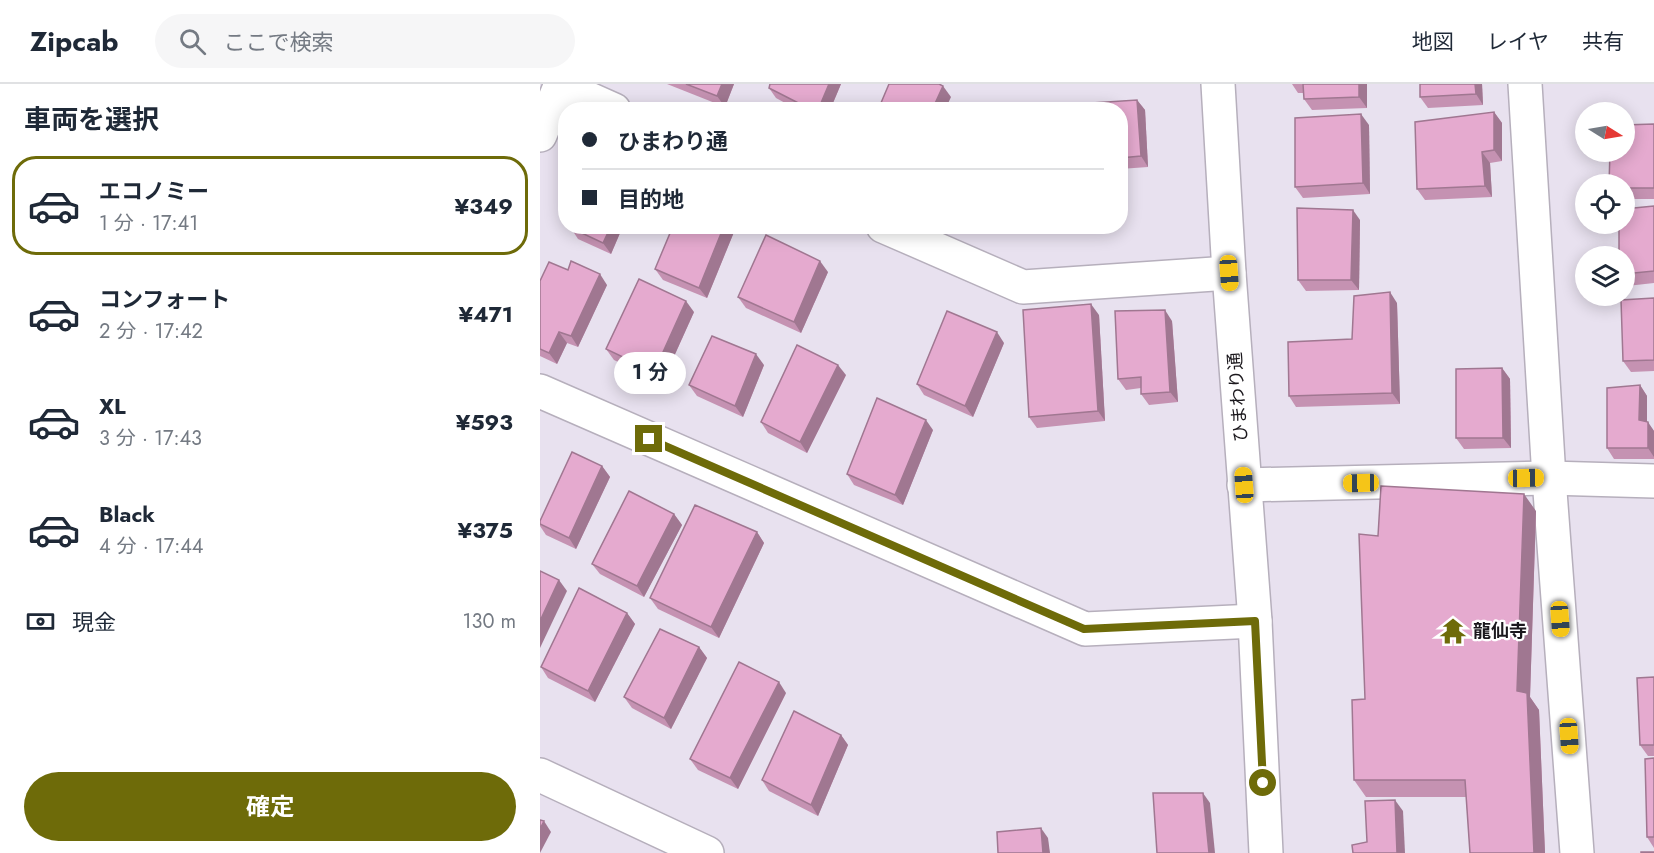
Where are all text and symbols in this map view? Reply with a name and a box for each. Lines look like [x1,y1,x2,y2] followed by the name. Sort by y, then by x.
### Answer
[155,14,575,68] search box
[30,21,119,62] text: Zipcab
[176,25,209,58] icon: search
[224,26,334,58] text: ここで検索
[1412,27,1454,57] text: 地図
[1487,27,1549,57] text: レイヤ
[1582,27,1624,57] text: 共有
[24,100,159,139] text: 車両を選択
[1575,102,1635,162] north arrow
[1575,102,1635,306] map controls
[618,125,728,157] text: ひまわり通
[1575,174,1635,234] button: locate
[99,175,209,207] text: エコノミー
[27,179,81,233] icon: car
[618,183,684,215] text: 目的地
[455,190,513,222] text: ¥349
[99,209,198,238] text: 1 分 · 17:41
[1575,246,1635,306] button: layers
[1219,254,1239,292] car
[99,283,230,315] text: コンフォート
[27,287,81,341] icon: car
[458,298,513,330] text: ¥471
[99,317,203,346] text: 2 分 · 17:42
[1222,351,1254,443] street label: ひまわり通
[613,352,685,394] callout: 1 分
[632,358,668,387] text: 1 分
[99,390,126,422] text: XL
[27,395,81,449] icon: car
[456,406,513,438] text: ¥593
[99,424,202,453] text: 3 分 · 17:43
[635,425,662,452] route end
[1234,466,1254,504] car
[1508,469,1544,487] car
[1343,474,1379,492] car
[99,498,155,530] text: Black
[27,503,81,557] icon: car
[457,514,513,546] text: ¥375
[99,532,203,561] text: 4 分 · 17:44
[1550,600,1570,638] car
[24,605,57,638] icon: cash
[72,606,116,638] text: 現金
[462,607,516,636] text: 130 m
[1438,616,1468,646] temple icon: 龍仙寺
[1473,618,1527,644] place label: 龍仙寺
[1559,717,1579,755] car
[1249,769,1276,796] route start
[24,772,516,841] button: 確定

